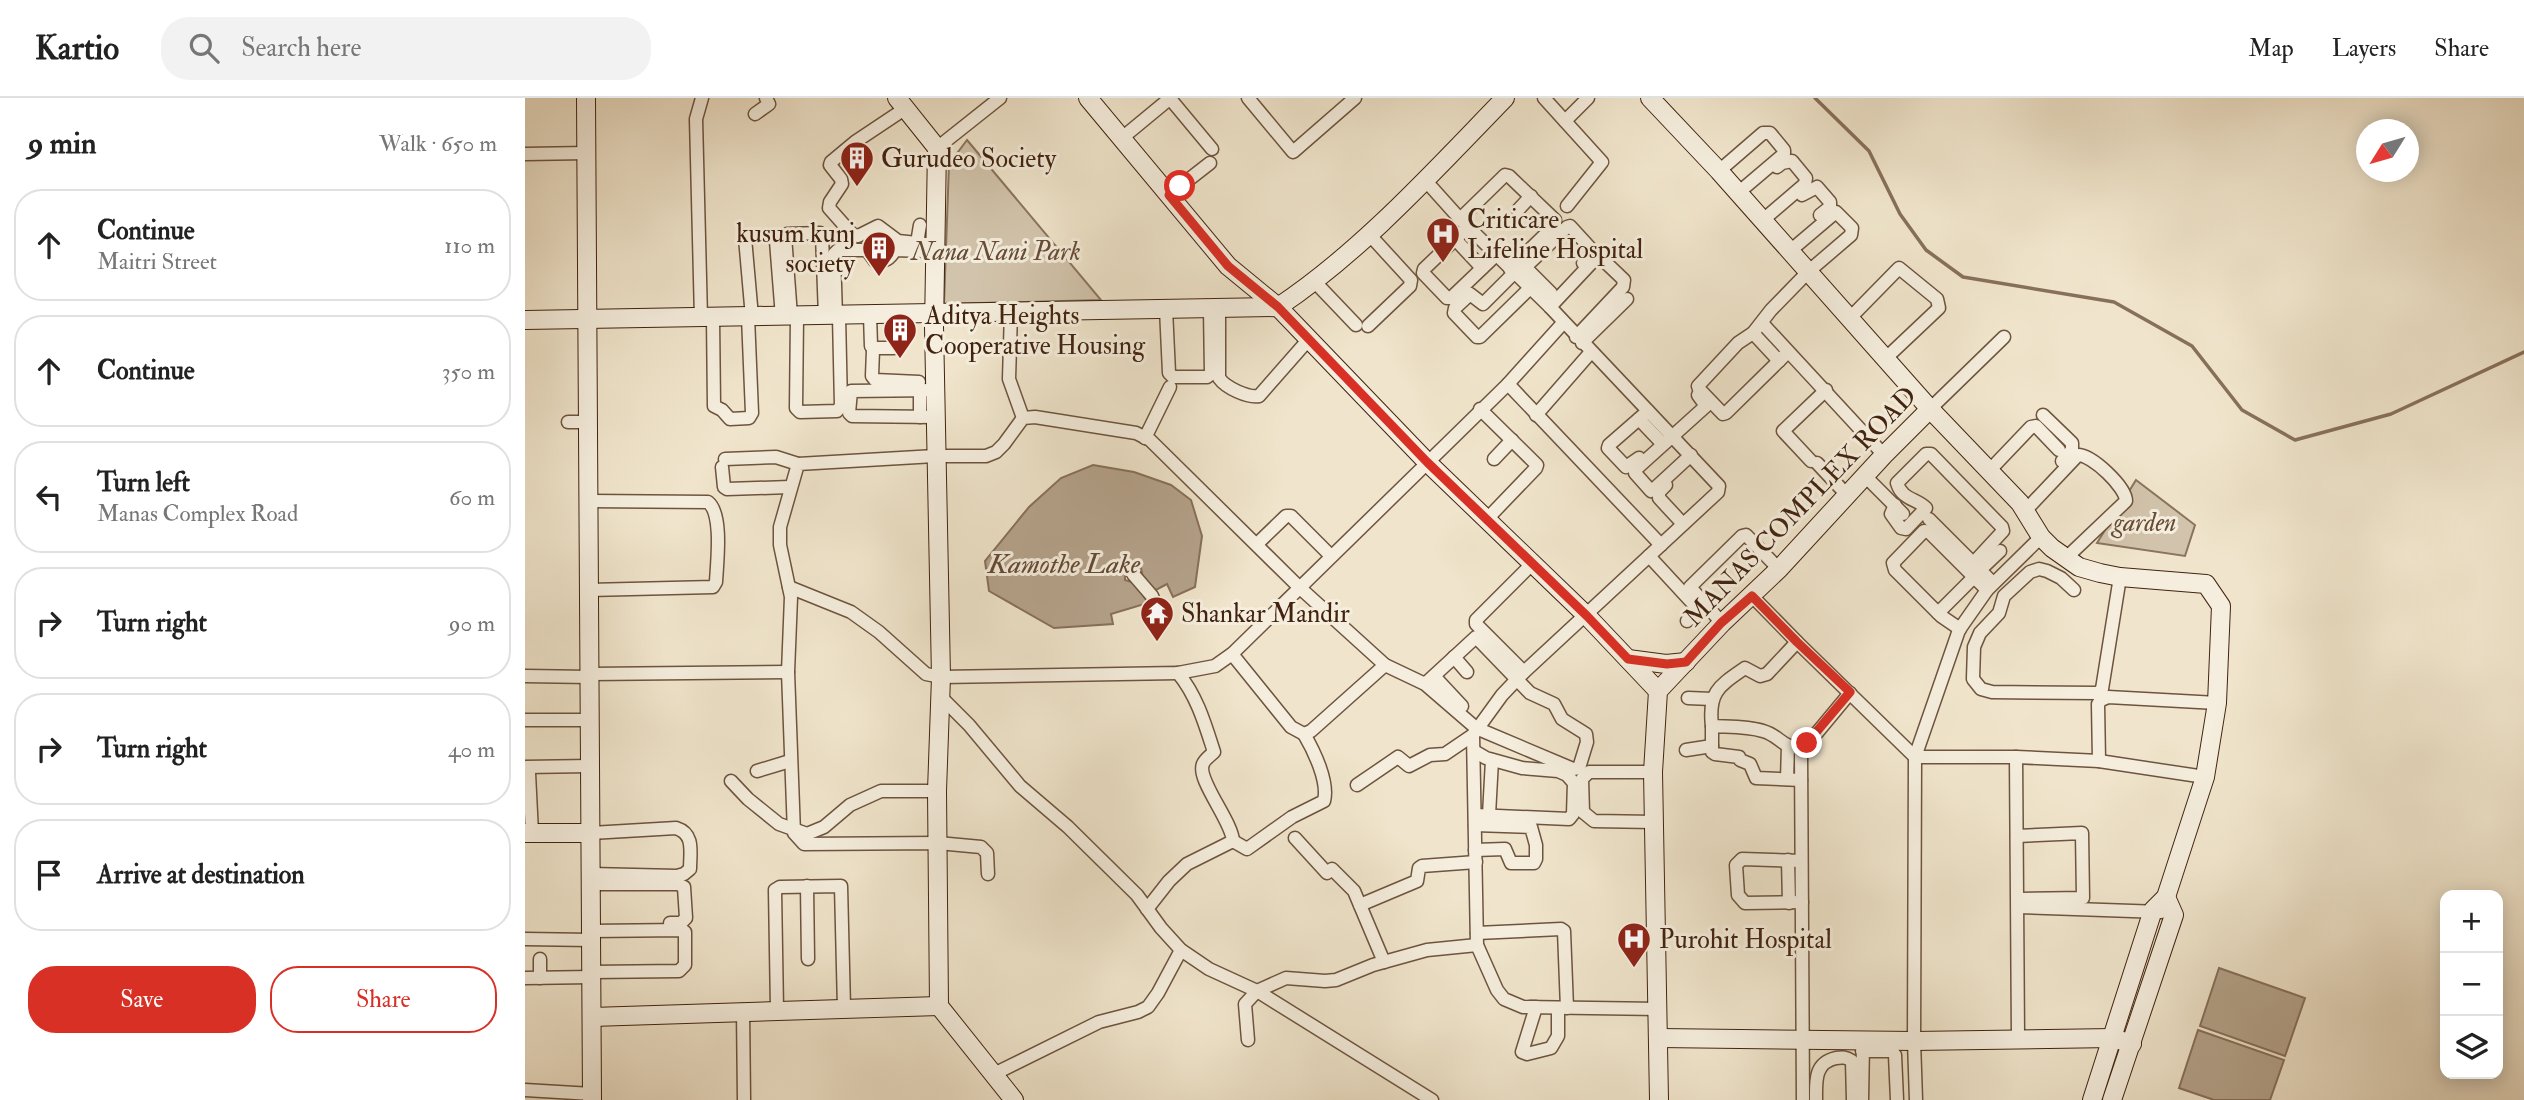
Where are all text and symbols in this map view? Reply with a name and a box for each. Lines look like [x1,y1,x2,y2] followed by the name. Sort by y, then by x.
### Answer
[161,17,651,80] search box
[35,28,119,69] text: Kartio
[185,29,223,67] icon: search
[241,32,361,64] text: Search here
[2249,33,2294,64] text: Map
[2332,33,2396,64] text: Layers
[2434,33,2489,64] text: Share
[2356,119,2419,182] north arrow
[28,125,96,162] text: 9 min
[379,129,497,158] text: Walk · 650 m
[838,139,876,188] building icon: Gurudeo Society
[881,143,1057,175] place label: Gurudeo Society
[1164,170,1195,201] route start
[1467,204,1644,267] place label: Criticare Lifeline Hospital
[97,215,195,247] text: Continue
[1424,215,1462,264] hospital icon: Criticare Lifeline Hospital
[736,218,856,280] place label: kusum kunj society
[30,226,68,264] icon: ahead
[860,229,898,278] building icon: kusum kunj society
[444,231,495,260] text: 110 m
[909,236,1081,268] park label: Nana Nani Park
[97,247,217,276] text: Maitri Street
[924,300,1146,363] place label: Aditya Heights Cooperative Housing
[881,311,919,360] building icon: Aditya Heights Cooperative Housing
[30,352,68,390] icon: ahead
[97,355,195,387] text: Continue
[442,357,495,386] text: 350 m
[1678,380,1924,633] street label: MANAS COMPLEX ROAD
[97,467,190,499] text: Turn left
[30,478,68,516] icon: left
[449,483,495,512] text: 60 m
[97,499,298,528] text: Manas Complex Road
[2111,507,2176,539] park label: garden
[986,547,1141,582] water label: Kamothe Lake
[1138,594,1176,643] temple icon: Shankar Mandir
[1181,598,1350,630] place label: Shankar Mandir
[30,604,68,642] icon: right
[97,607,207,639] text: Turn right
[449,609,495,638] text: 90 m
[1791,727,1822,758] route end
[30,730,68,768] icon: right
[97,733,207,765] text: Turn right
[448,735,495,764] text: 40 m
[30,856,68,894] icon: arrive
[97,859,305,891] text: Arrive at destination
[2440,890,2503,1079] map controls
[2440,890,2503,953] button: +
[1615,920,1653,969] hospital icon: Purohit Hospital
[1659,924,1832,957] place label: Purohit Hospital
[2440,953,2503,1016] button: −
[28,966,256,1033] button: Save
[270,966,497,1033] button: Share
[2440,1016,2503,1079] button: layers

